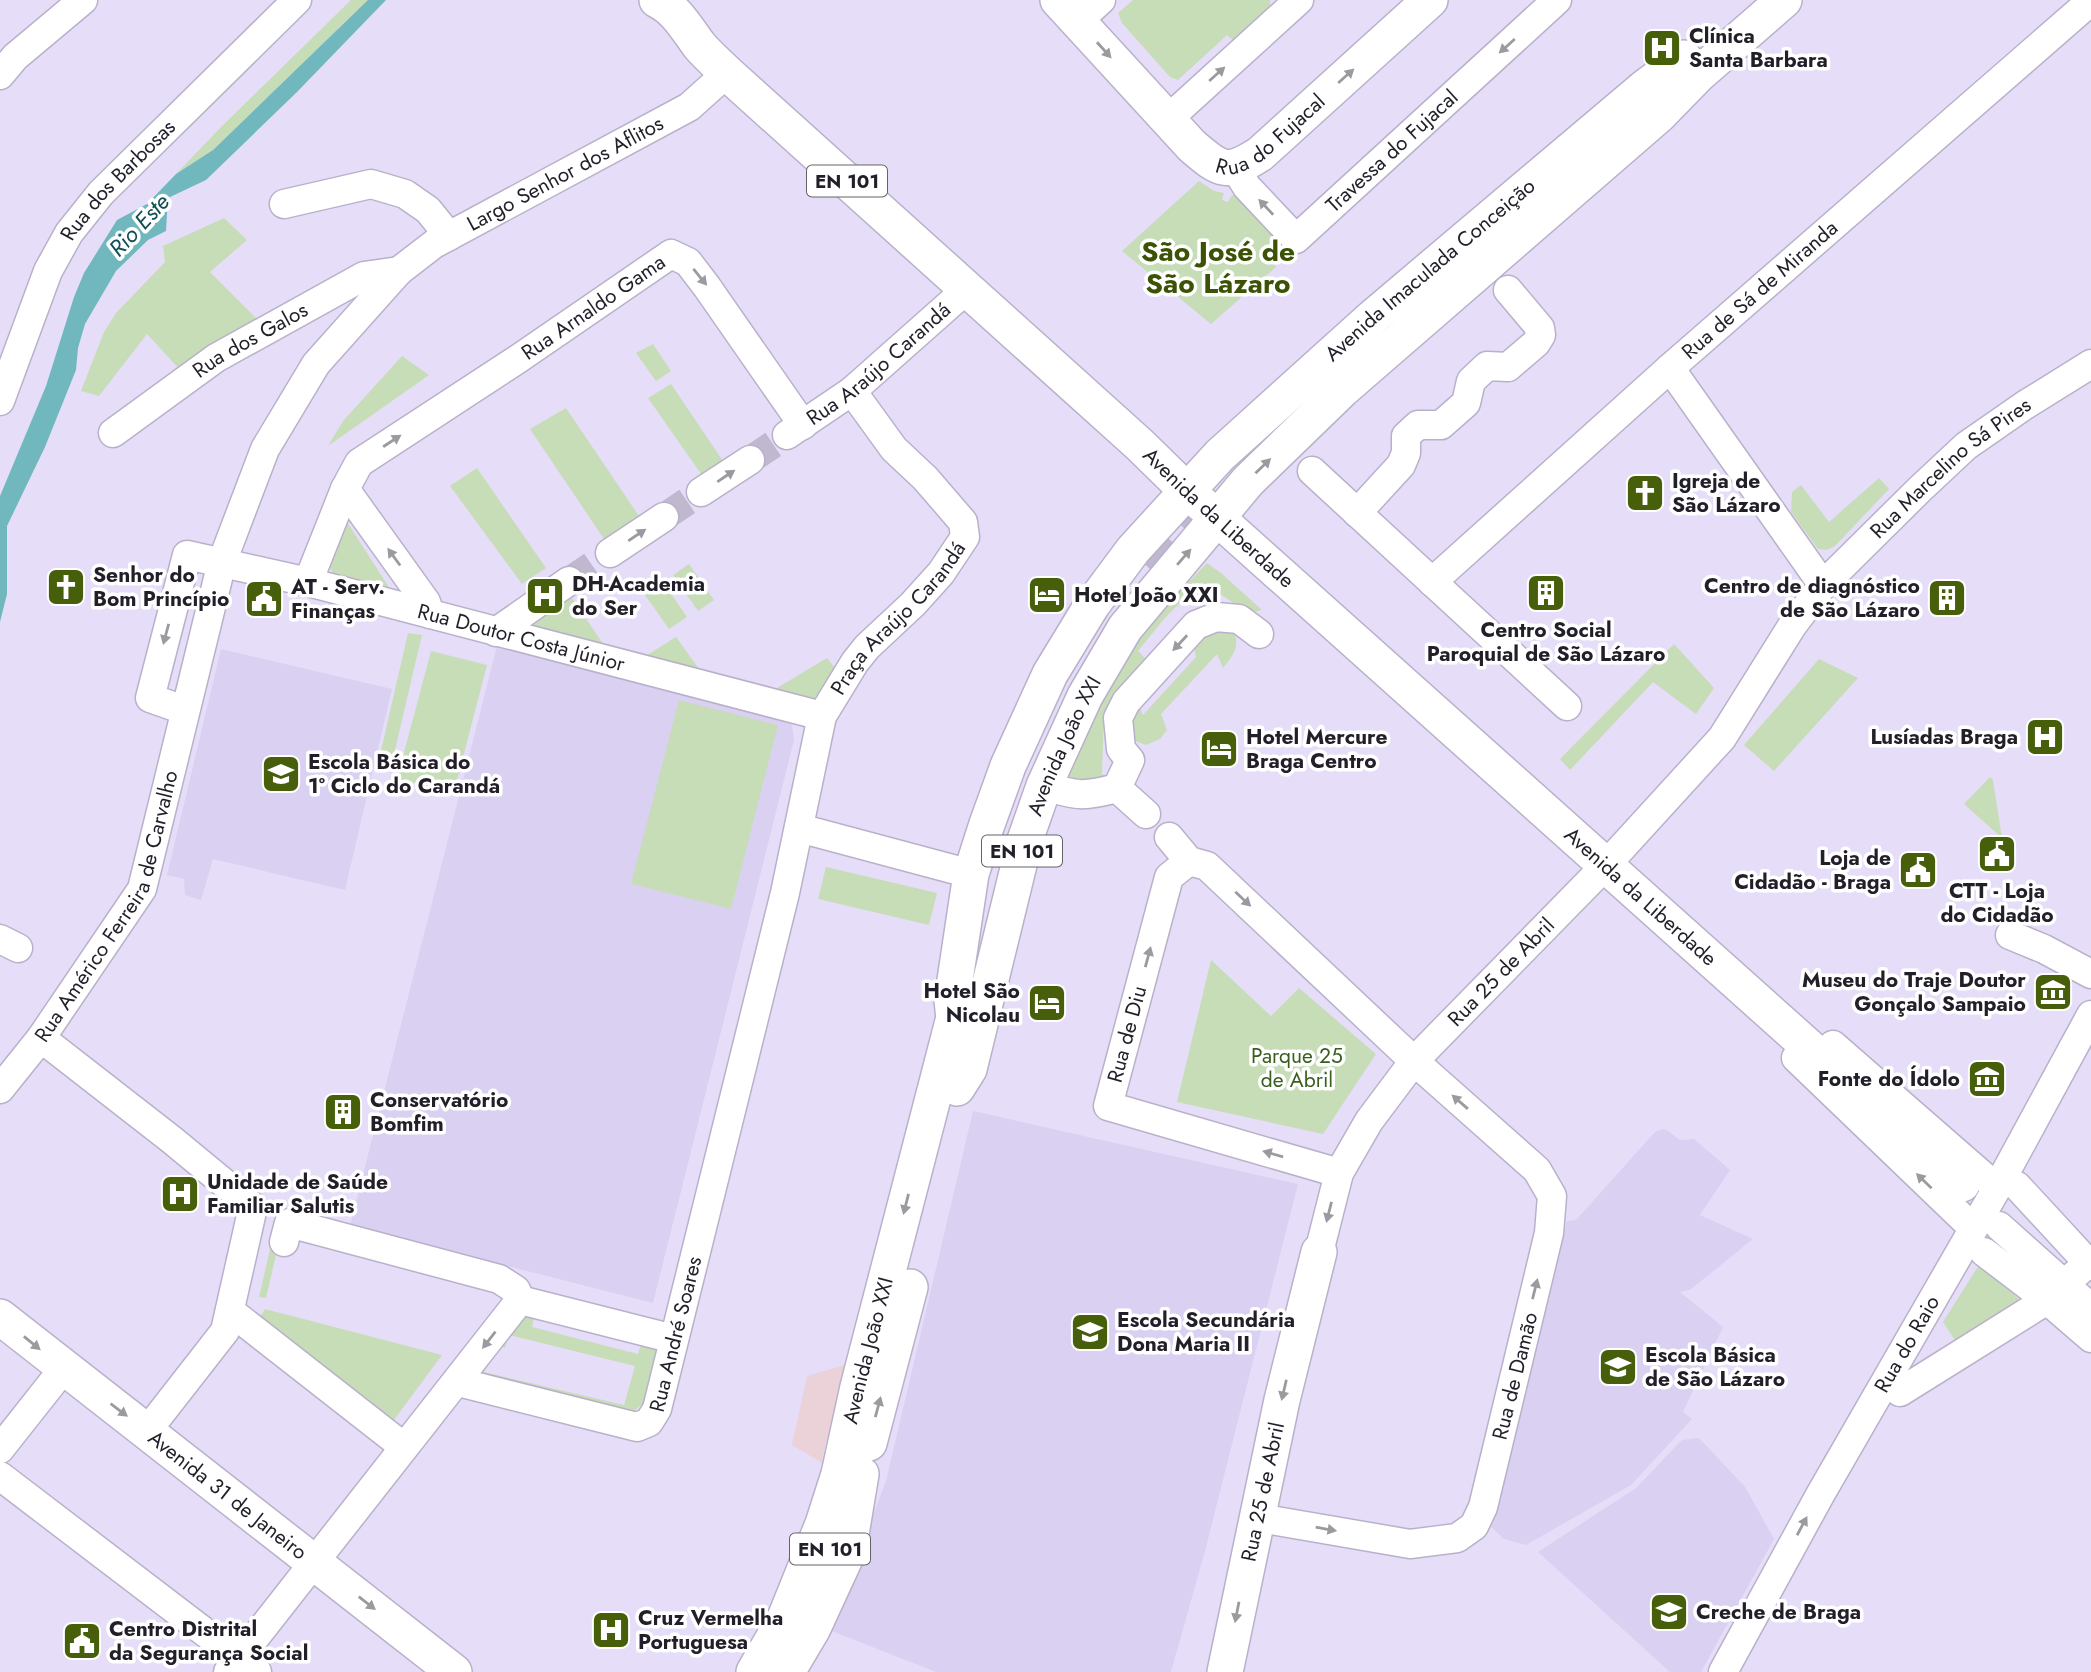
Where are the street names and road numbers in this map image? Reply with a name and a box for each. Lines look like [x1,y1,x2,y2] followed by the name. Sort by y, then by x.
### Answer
[1319,83,1465,220] street label: Travessa do Fujacal
[1212,87,1332,183] street label: Rua do Fujacal
[462,108,669,239] street label: Largo Senhor dos Aflitos
[53,113,182,246] street label: Rua dos Barbosas
[807,166,887,196] road number: EN 101
[1318,171,1542,369] street label: Avenida Imaculada Conceição
[1675,213,1844,366] street label: Rua de Sá de Miranda
[515,247,671,367] street label: Rua Arnaldo Gama
[186,295,313,385] street label: Rua dos Galos
[800,295,957,433] street label: Rua Araújo Carandá
[1863,390,2037,545] street label: Rua Marcelino Sá Pires
[1136,441,1301,595] street label: Avenida da Liberdade
[823,536,973,701] street label: Praça Araújo Carandá
[414,596,629,679] street label: Rua Doutor Costa Júnior
[1020,670,1109,820] street label: Avenida João XXI
[27,768,185,1048] street label: Rua Américo Ferreira de Carvalho
[1558,820,1724,973] street label: Avenida da Liberdade
[982,836,1062,866] road number: EN 101
[1441,911,1561,1033] street label: Rua 25 de Abril
[1100,982,1154,1086] street label: Rua de Diu
[642,1253,709,1415] street label: Rua André Soares
[835,1274,901,1427] street label: Avenida João XXI
[1867,1290,1947,1398] street label: Rua do Raio
[1485,1309,1545,1443] street label: Rua de Damão
[1234,1419,1292,1564] street label: Rua 25 de Abril
[142,1423,314,1567] street label: Avenida 31 de Janeiro
[790,1534,870,1564] road number: EN 101

